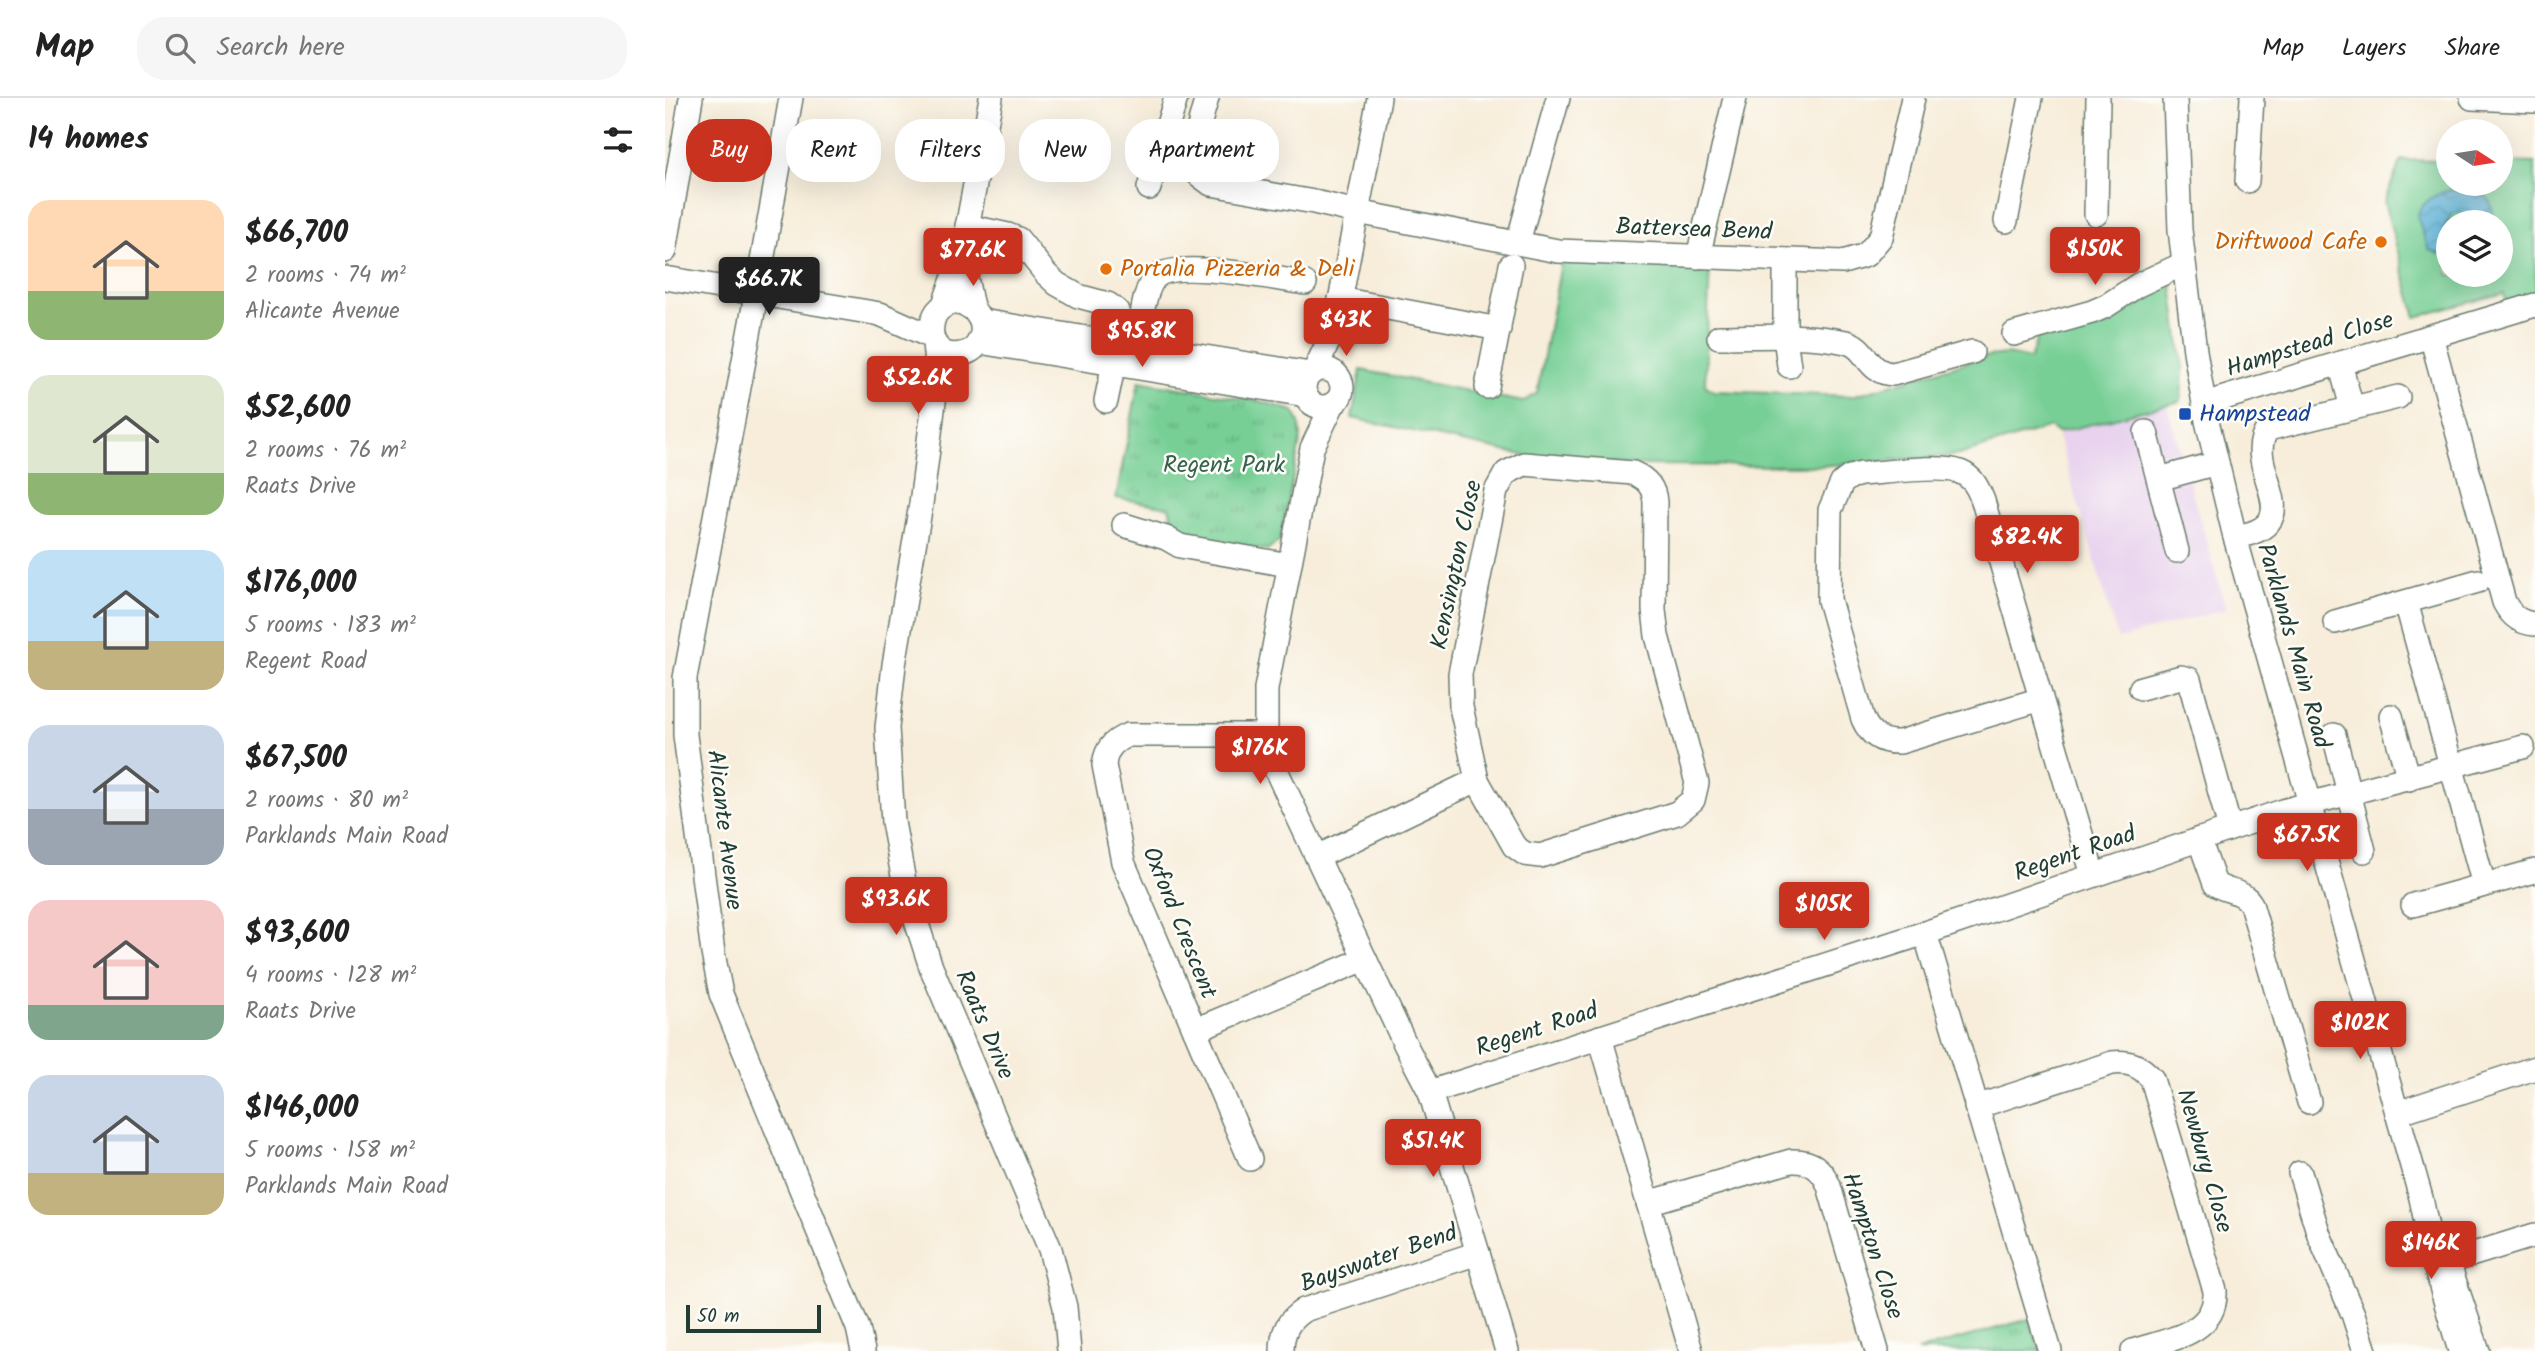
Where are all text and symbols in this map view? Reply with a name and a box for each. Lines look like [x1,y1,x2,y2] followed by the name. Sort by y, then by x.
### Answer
[137,17,627,80] search box
[35,22,95,75] text: Map
[217,27,345,69] text: Search here
[161,29,199,67] icon: search
[2262,29,2304,68] text: Map
[2342,29,2406,68] text: Layers
[2444,29,2500,68] text: Share
[28,116,149,164] text: 14 homes
[686,119,772,182] chip: Buy
[786,119,881,182] chip: Rent
[895,119,1005,182] chip: Filters
[1019,119,1111,182] chip: New
[1125,119,1279,182] chip: Apartment
[2436,119,2513,196] north arrow
[2436,119,2513,287] map controls
[599,121,637,159] icon: filters
[1615,208,1774,252] street label: Battersea Bend
[245,210,348,258] text: $66,700
[2436,210,2513,287] button: layers
[2215,223,2367,262] place label: Driftwood Cafe
[84,228,168,312] icon: home
[916,228,1030,288] pin: $77.6K
[2046,228,2144,287] pin: $150K
[2066,232,2124,268] text: $150K
[939,233,1007,269] text: $77.6K
[2373,234,2389,250] marker: Driftwood Cafe
[1120,250,1356,289] place label: Portalia Pizzeria & Deli
[245,258,406,294] text: 2 rooms · 74 m²
[712,258,826,317] pin: $66.7K
[1098,261,1114,277] marker: Portalia Pizzeria & Deli
[735,262,803,298] text: $66.7K
[245,294,400,330] text: Alicante Avenue
[1305,299,1387,358] pin: $43K
[2221,301,2399,389] street label: Hampstead Close
[1320,303,1372,339] text: $43K
[1085,310,1199,369] pin: $95.8K
[1107,314,1177,350] text: $95.8K
[861,356,975,416] pin: $52.6K
[883,361,953,397] text: $52.6K
[245,385,350,433] text: $52,600
[2199,395,2311,434] place label: Hampstead
[84,403,168,487] icon: home
[2177,406,2193,422] marker: Hampstead
[245,433,406,469] text: 2 rooms · 76 m²
[1163,446,1286,485] park label: Regent Park
[245,469,356,505] text: Raats Drive
[1420,476,1494,653] street label: Kensington Close
[1970,516,2084,575] pin: $82.4K
[1991,520,2063,556] text: $82.4K
[2245,539,2341,754] street label: Parklands Main Road
[245,560,356,608] text: $176,000
[84,578,168,662] icon: home
[245,608,416,644] text: 5 rooms · 183 m²
[245,644,367,680] text: Regent Road
[1211,726,1309,786] pin: $176K
[1231,731,1289,767] text: $176K
[245,735,347,783] text: $67,500
[695,748,753,913] street label: Alicante Avenue
[84,753,168,837] icon: home
[245,783,408,819] text: 2 rooms · 80 m²
[2250,814,2364,873] pin: $67.5K
[2009,815,2142,893] street label: Regent Road
[2273,818,2341,854] text: $67.5K
[245,819,448,855] text: Parklands Main Road
[1131,841,1228,1006] street label: Oxford Crescent
[839,878,953,937] pin: $93.6K
[861,882,931,918] text: $93.6K
[1775,882,1873,942] pin: $105K
[1795,887,1853,923] text: $105K
[245,910,349,958] text: $93,600
[84,928,168,1012] icon: home
[245,958,416,994] text: 4 rooms · 128 m²
[943,964,1025,1086] street label: Raats Drive
[1471,992,1604,1068] street label: Regent Road
[245,994,356,1030] text: Raats Drive
[2311,1002,2409,1061] pin: $102K
[2330,1006,2390,1042] text: $102K
[2165,1084,2243,1238] street label: Newbury Close
[245,1085,358,1133] text: $146,000
[84,1103,168,1187] icon: home
[1376,1119,1490,1179] pin: $51.4K
[1401,1124,1465,1160] text: $51.4K
[245,1133,415,1169] text: 5 rooms · 158 m²
[1830,1167,1914,1325] street label: Hampton Close
[245,1169,448,1205] text: Parklands Main Road
[1295,1214,1464,1304] street label: Bayswater Bend
[2382,1222,2480,1281] pin: $146K
[2401,1226,2461,1262] text: $146K
[686,1302,821,1334] scale bar
[697,1302,739,1332] text: 50 m

